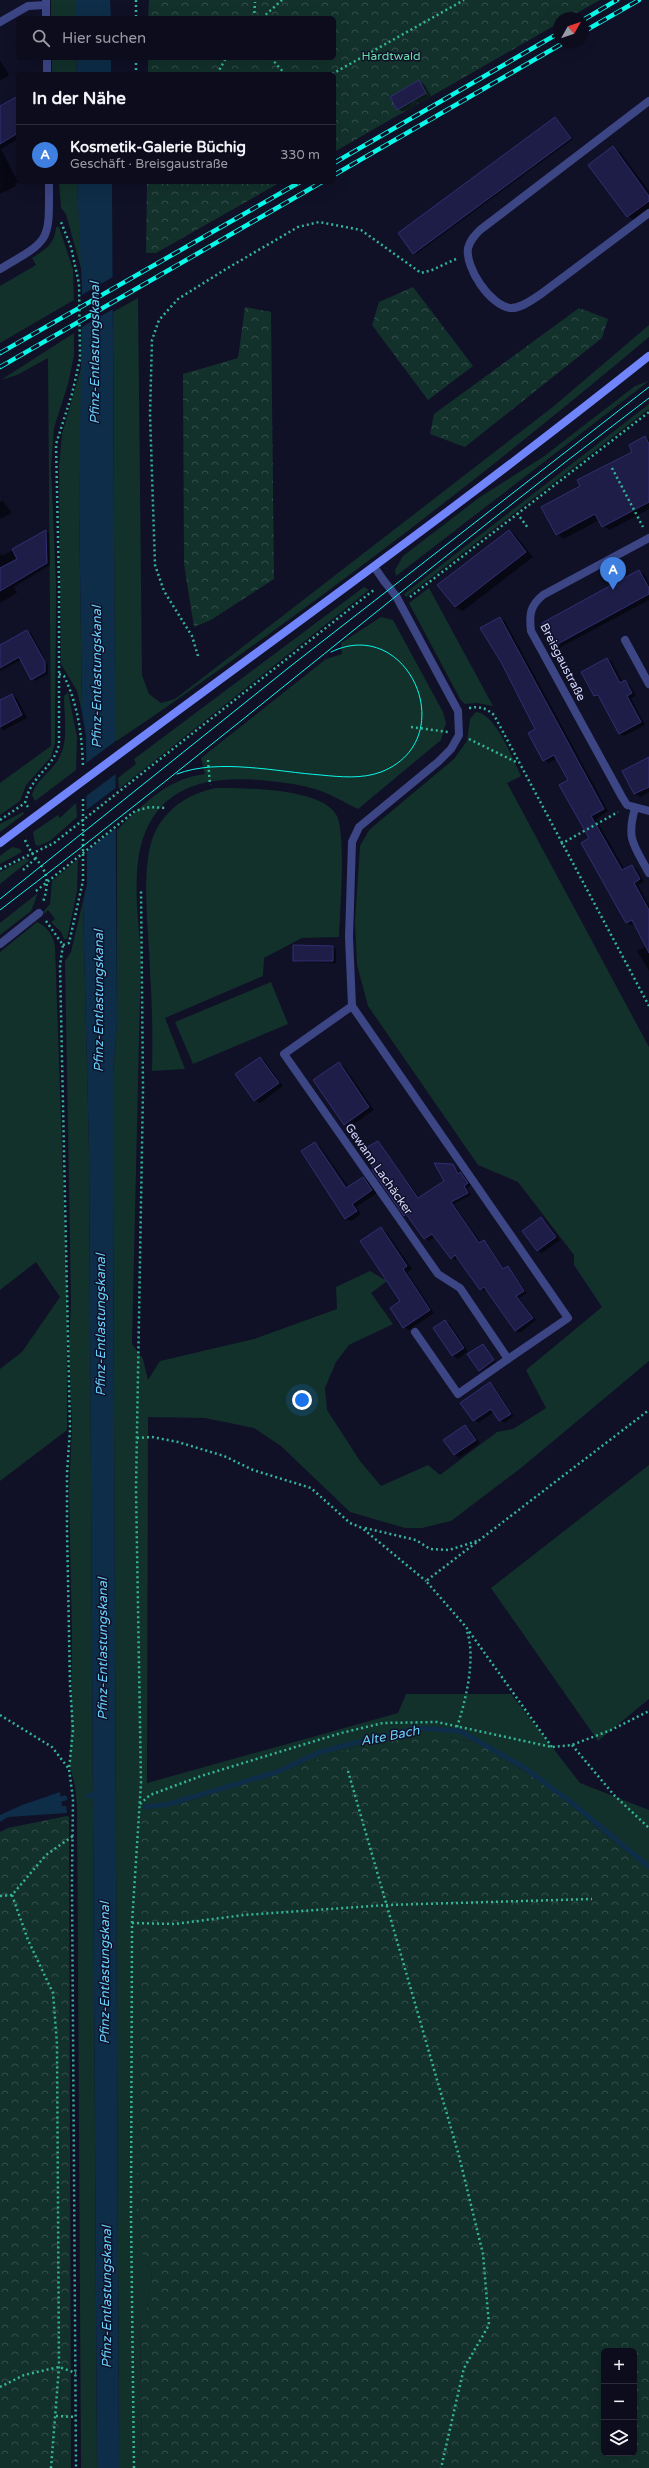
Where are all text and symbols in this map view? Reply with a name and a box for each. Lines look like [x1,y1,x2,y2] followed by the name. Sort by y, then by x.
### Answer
[553,12,589,48] north arrow
[16,16,336,60] search box
[30,27,52,49] icon: search
[62,29,146,47] text: Hier suchen
[361,49,421,63] park label: Hardtwald
[32,88,126,109] text: In der Nähe
[70,138,246,156] text: Kosmetik-Galerie Büchig
[40,147,50,163] text: A
[280,147,320,163] text: 330 m
[70,156,228,172] text: Geschäft · Breisgaustraße
[87,280,103,424] water label: Pfinz-Entlastungskanal
[600,557,626,590] pin: A
[89,604,105,748] water label: Pfinz-Entlastungskanal
[537,621,589,703] street label: Breisgaustraße
[91,928,107,1072] water label: Pfinz-Entlastungskanal
[342,1121,416,1218] street label: Gewann Lachäcker
[93,1252,109,1396] water label: Pfinz-Entlastungskanal
[292,1390,312,1410] your location
[95,1576,111,1720] water label: Pfinz-Entlastungskanal
[359,1722,422,1750] water label: Alte Bach
[97,1900,113,2044] water label: Pfinz-Entlastungskanal
[99,2224,115,2368] water label: Pfinz-Entlastungskanal
[601,2348,637,2456] map controls
[601,2348,637,2384] button: +
[601,2384,637,2420] button: −
[601,2420,637,2456] button: layers

